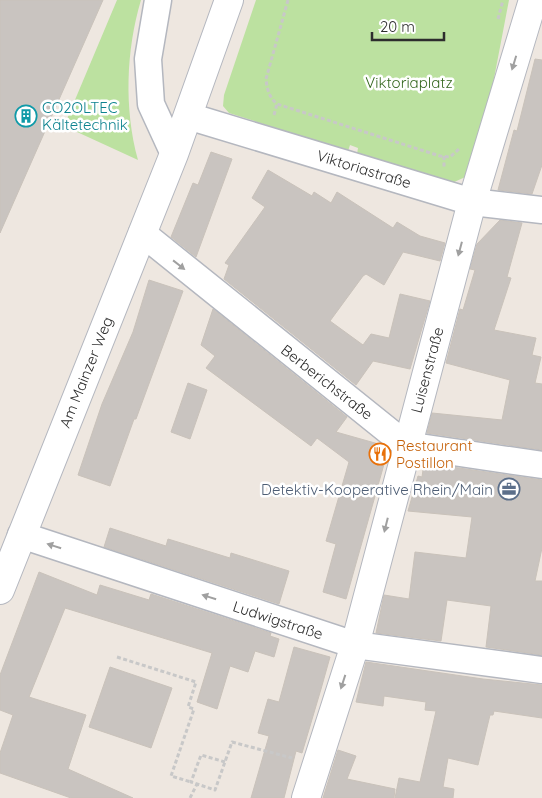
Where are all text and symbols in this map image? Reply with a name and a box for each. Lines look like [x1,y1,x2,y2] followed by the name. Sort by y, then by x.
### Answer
[372,10,444,42] scale bar
[380,17,415,36] text: 20 m
[510,56,518,71] one-way arrow
[365,73,453,92] park label: Viktoriaplatz
[42,98,128,134] place label: CO2OLTEC Kältetechnik
[14,104,38,128] building icon: CO2OLTEC Kältetechnik
[314,146,414,192] street label: Viktoriastraße
[455,242,463,257] one-way arrow
[172,259,185,270] one-way arrow
[55,314,117,430] street label: Am Mainzer Weg
[406,325,448,415] street label: Luisenstraße
[277,340,377,424] street label: Berberichstraße
[396,436,473,472] place label: Restaurant Postillon
[368,442,392,466] restaurant icon: Restaurant Postillon
[497,477,521,501] office icon: Detektiv-Kooperative Rhein/Main
[261,480,493,499] place label: Detektiv-Kooperative Rhein/Main
[382,517,390,532] one-way arrow
[47,542,62,550] one-way arrow
[201,593,216,601] one-way arrow
[231,596,325,644] street label: Ludwigstraße
[339,674,347,689] one-way arrow

